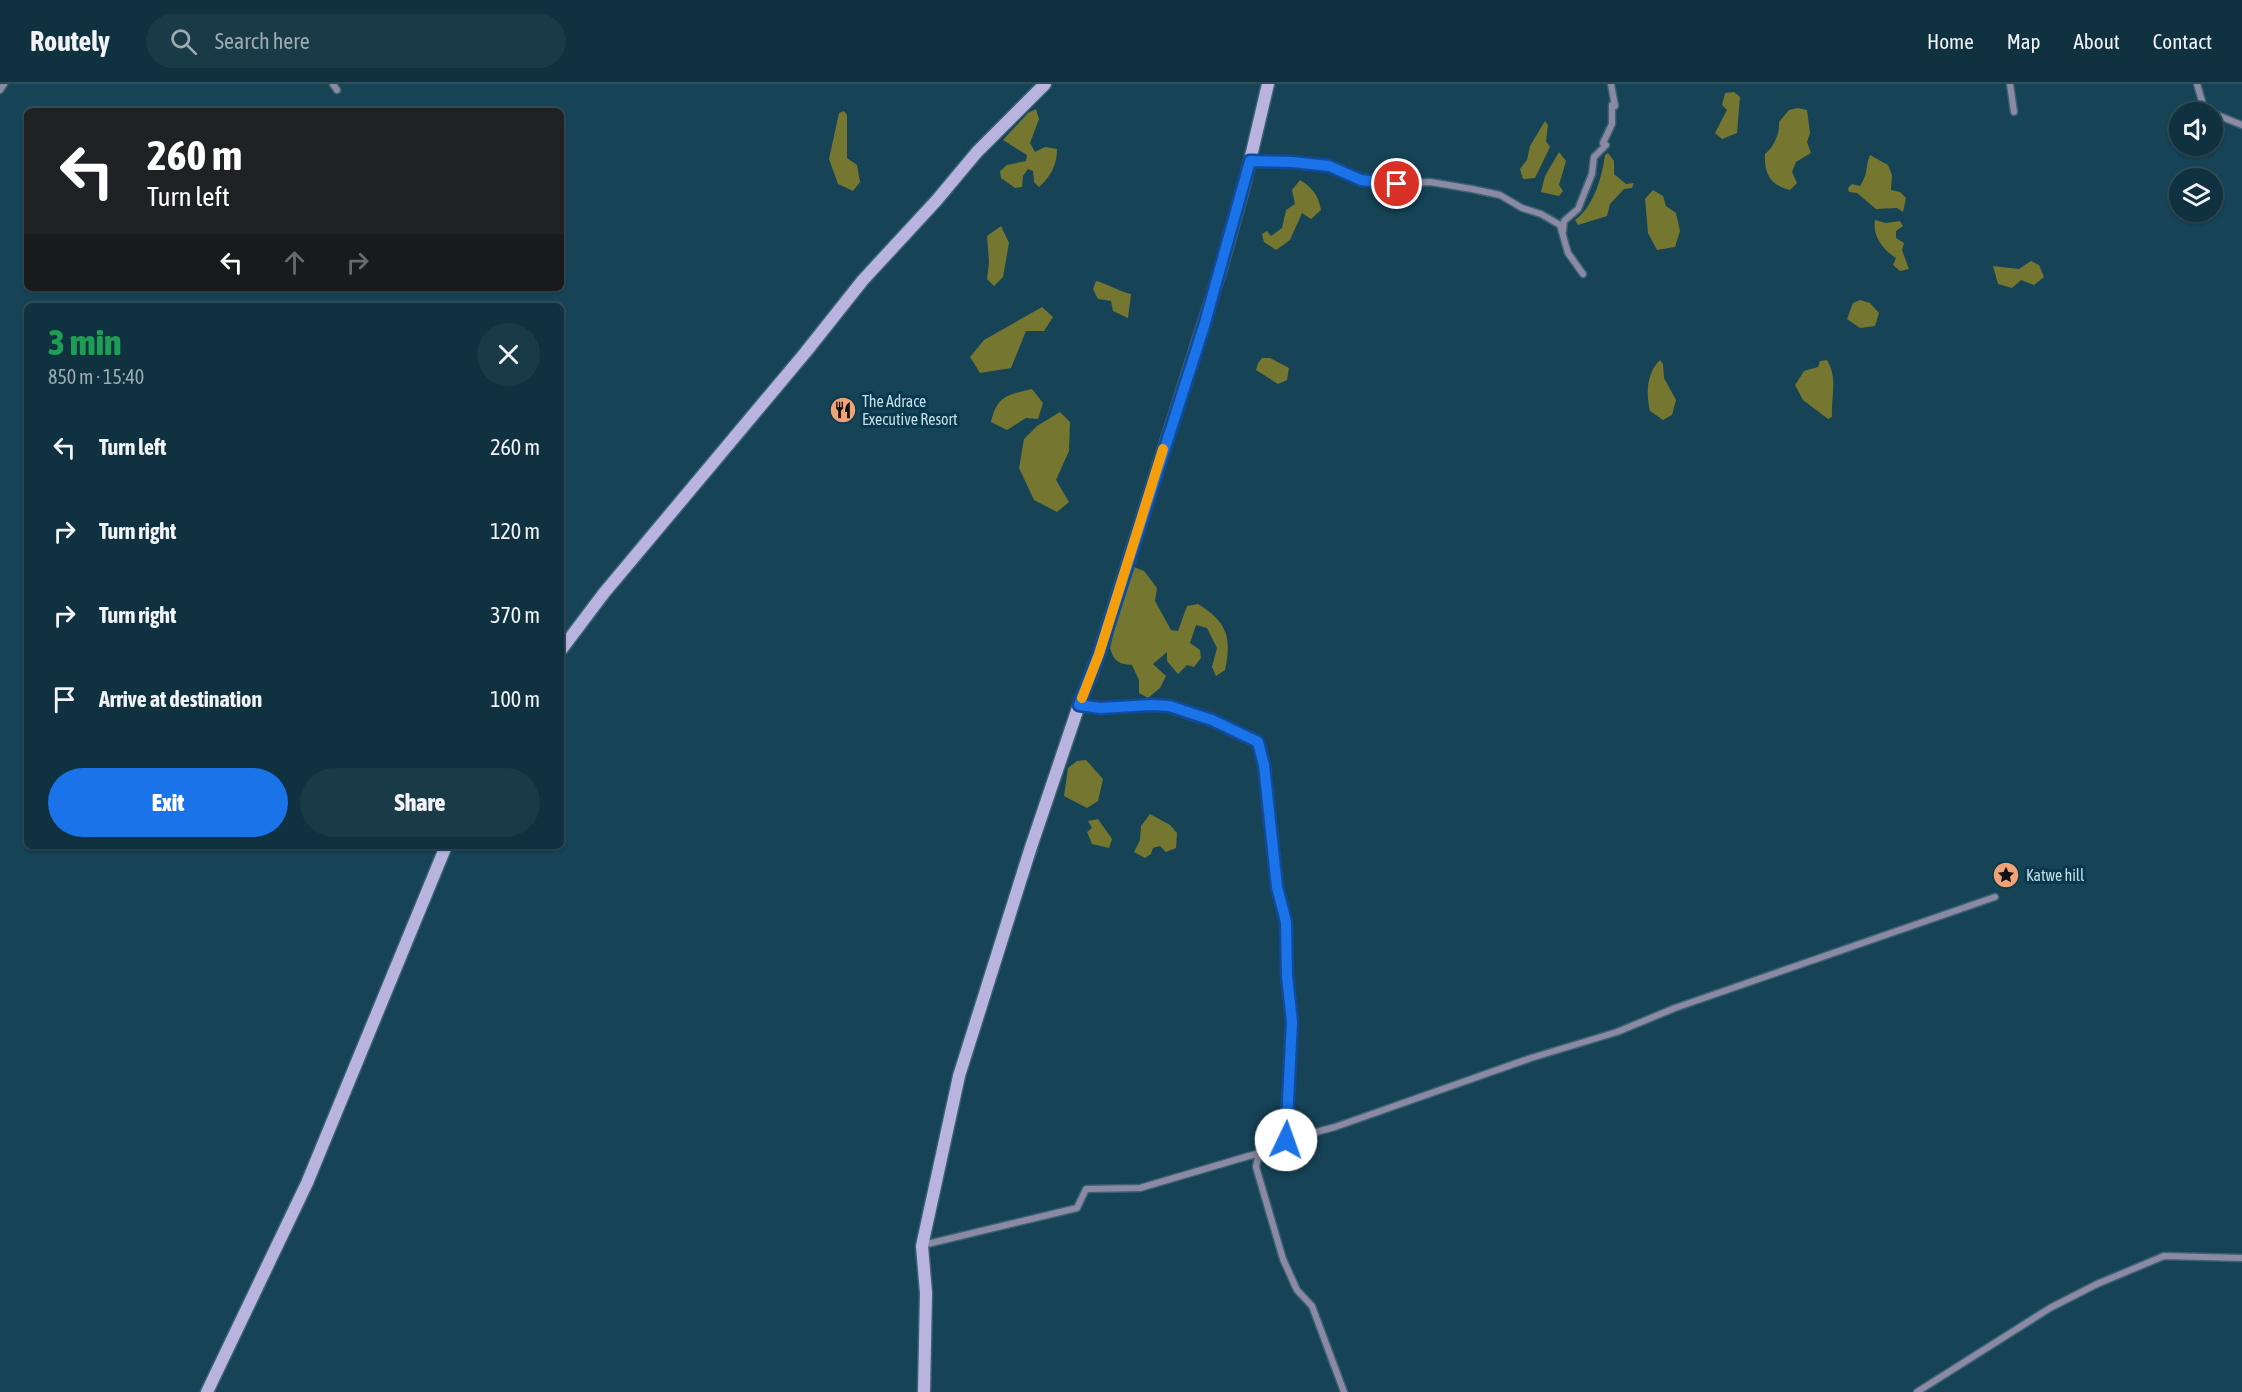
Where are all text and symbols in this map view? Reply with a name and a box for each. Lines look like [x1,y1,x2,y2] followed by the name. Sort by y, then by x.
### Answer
[146,14,566,68] search box
[30,25,110,57] text: Routely
[167,25,200,58] icon: search
[215,28,310,54] text: Search here
[1927,29,1974,53] text: Home
[2007,29,2041,53] text: Map
[2074,29,2120,53] text: About
[2153,29,2212,53] text: Contact
[2169,102,2223,222] map controls
[2169,102,2223,156] button: sound
[147,131,242,179] text: 260 m
[48,132,126,210] icon: left
[1371,158,1422,209] pin
[1380,167,1413,200] icon: arrive
[2169,168,2223,222] button: layers
[147,181,230,212] text: Turn left
[215,246,248,279] icon: left
[278,246,311,279] icon: ahead
[341,246,374,279] icon: right
[48,321,122,363] text: 3 min
[477,323,540,386] button: close
[48,365,144,388] text: 850 m · 15:40
[862,392,958,428] place label: The Adrace Executive Resort
[828,395,858,425] restaurant icon: The Adrace Executive Resort
[48,431,81,464] icon: left
[99,434,166,460] text: Turn left
[490,434,540,460] text: 260 m
[48,515,81,548] icon: right
[99,518,176,544] text: Turn right
[490,518,540,544] text: 120 m
[48,599,81,632] icon: right
[99,602,176,628] text: Turn right
[490,602,540,628] text: 370 m
[48,683,81,716] icon: arrive
[99,686,262,712] text: Arrive at destination
[490,686,540,712] text: 100 m
[48,768,288,837] button: Exit
[300,768,540,837] button: Share
[1991,860,2021,890] place icon: Katwe hill
[2026,866,2085,884] place label: Katwe hill
[1254,1108,1318,1172] position arrow

